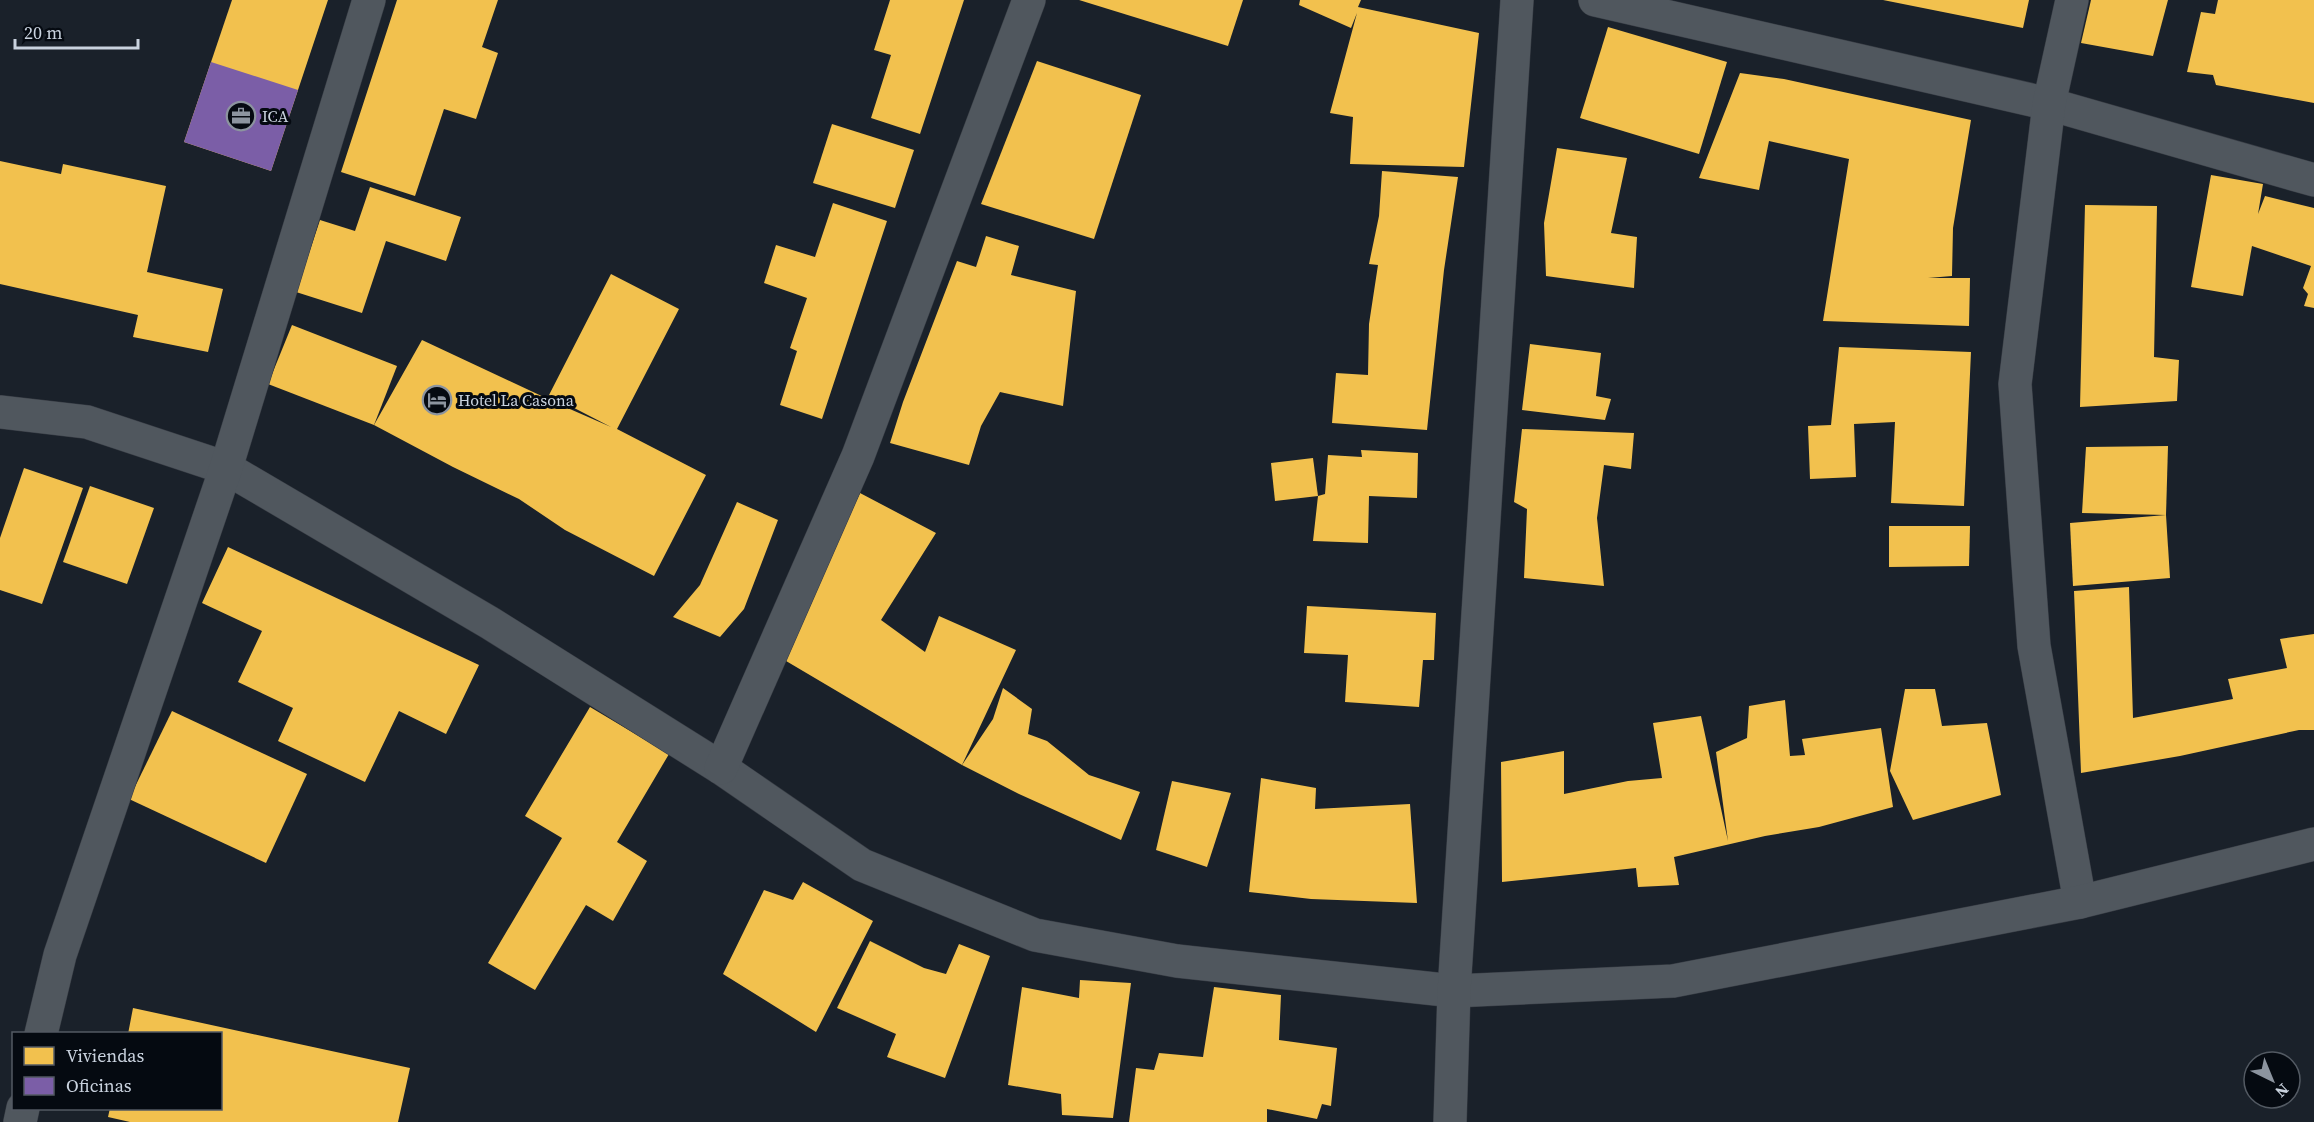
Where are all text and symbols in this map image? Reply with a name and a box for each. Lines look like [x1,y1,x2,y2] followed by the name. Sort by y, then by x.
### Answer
[15,12,138,50] scale bar
[24,20,62,45] text: 20 m
[225,100,257,132] office icon: ICA
[262,105,289,127] place label: ICA
[421,384,453,416] hotel icon: Hotel La Casona
[458,389,575,411] place label: Hotel La Casona
[12,1032,222,1110] legend
[66,1043,144,1068] text: Viviendas
[2242,1050,2302,1110] north arrow
[66,1073,132,1098] text: Oficinas
[2270,1079,2294,1103] text: N

